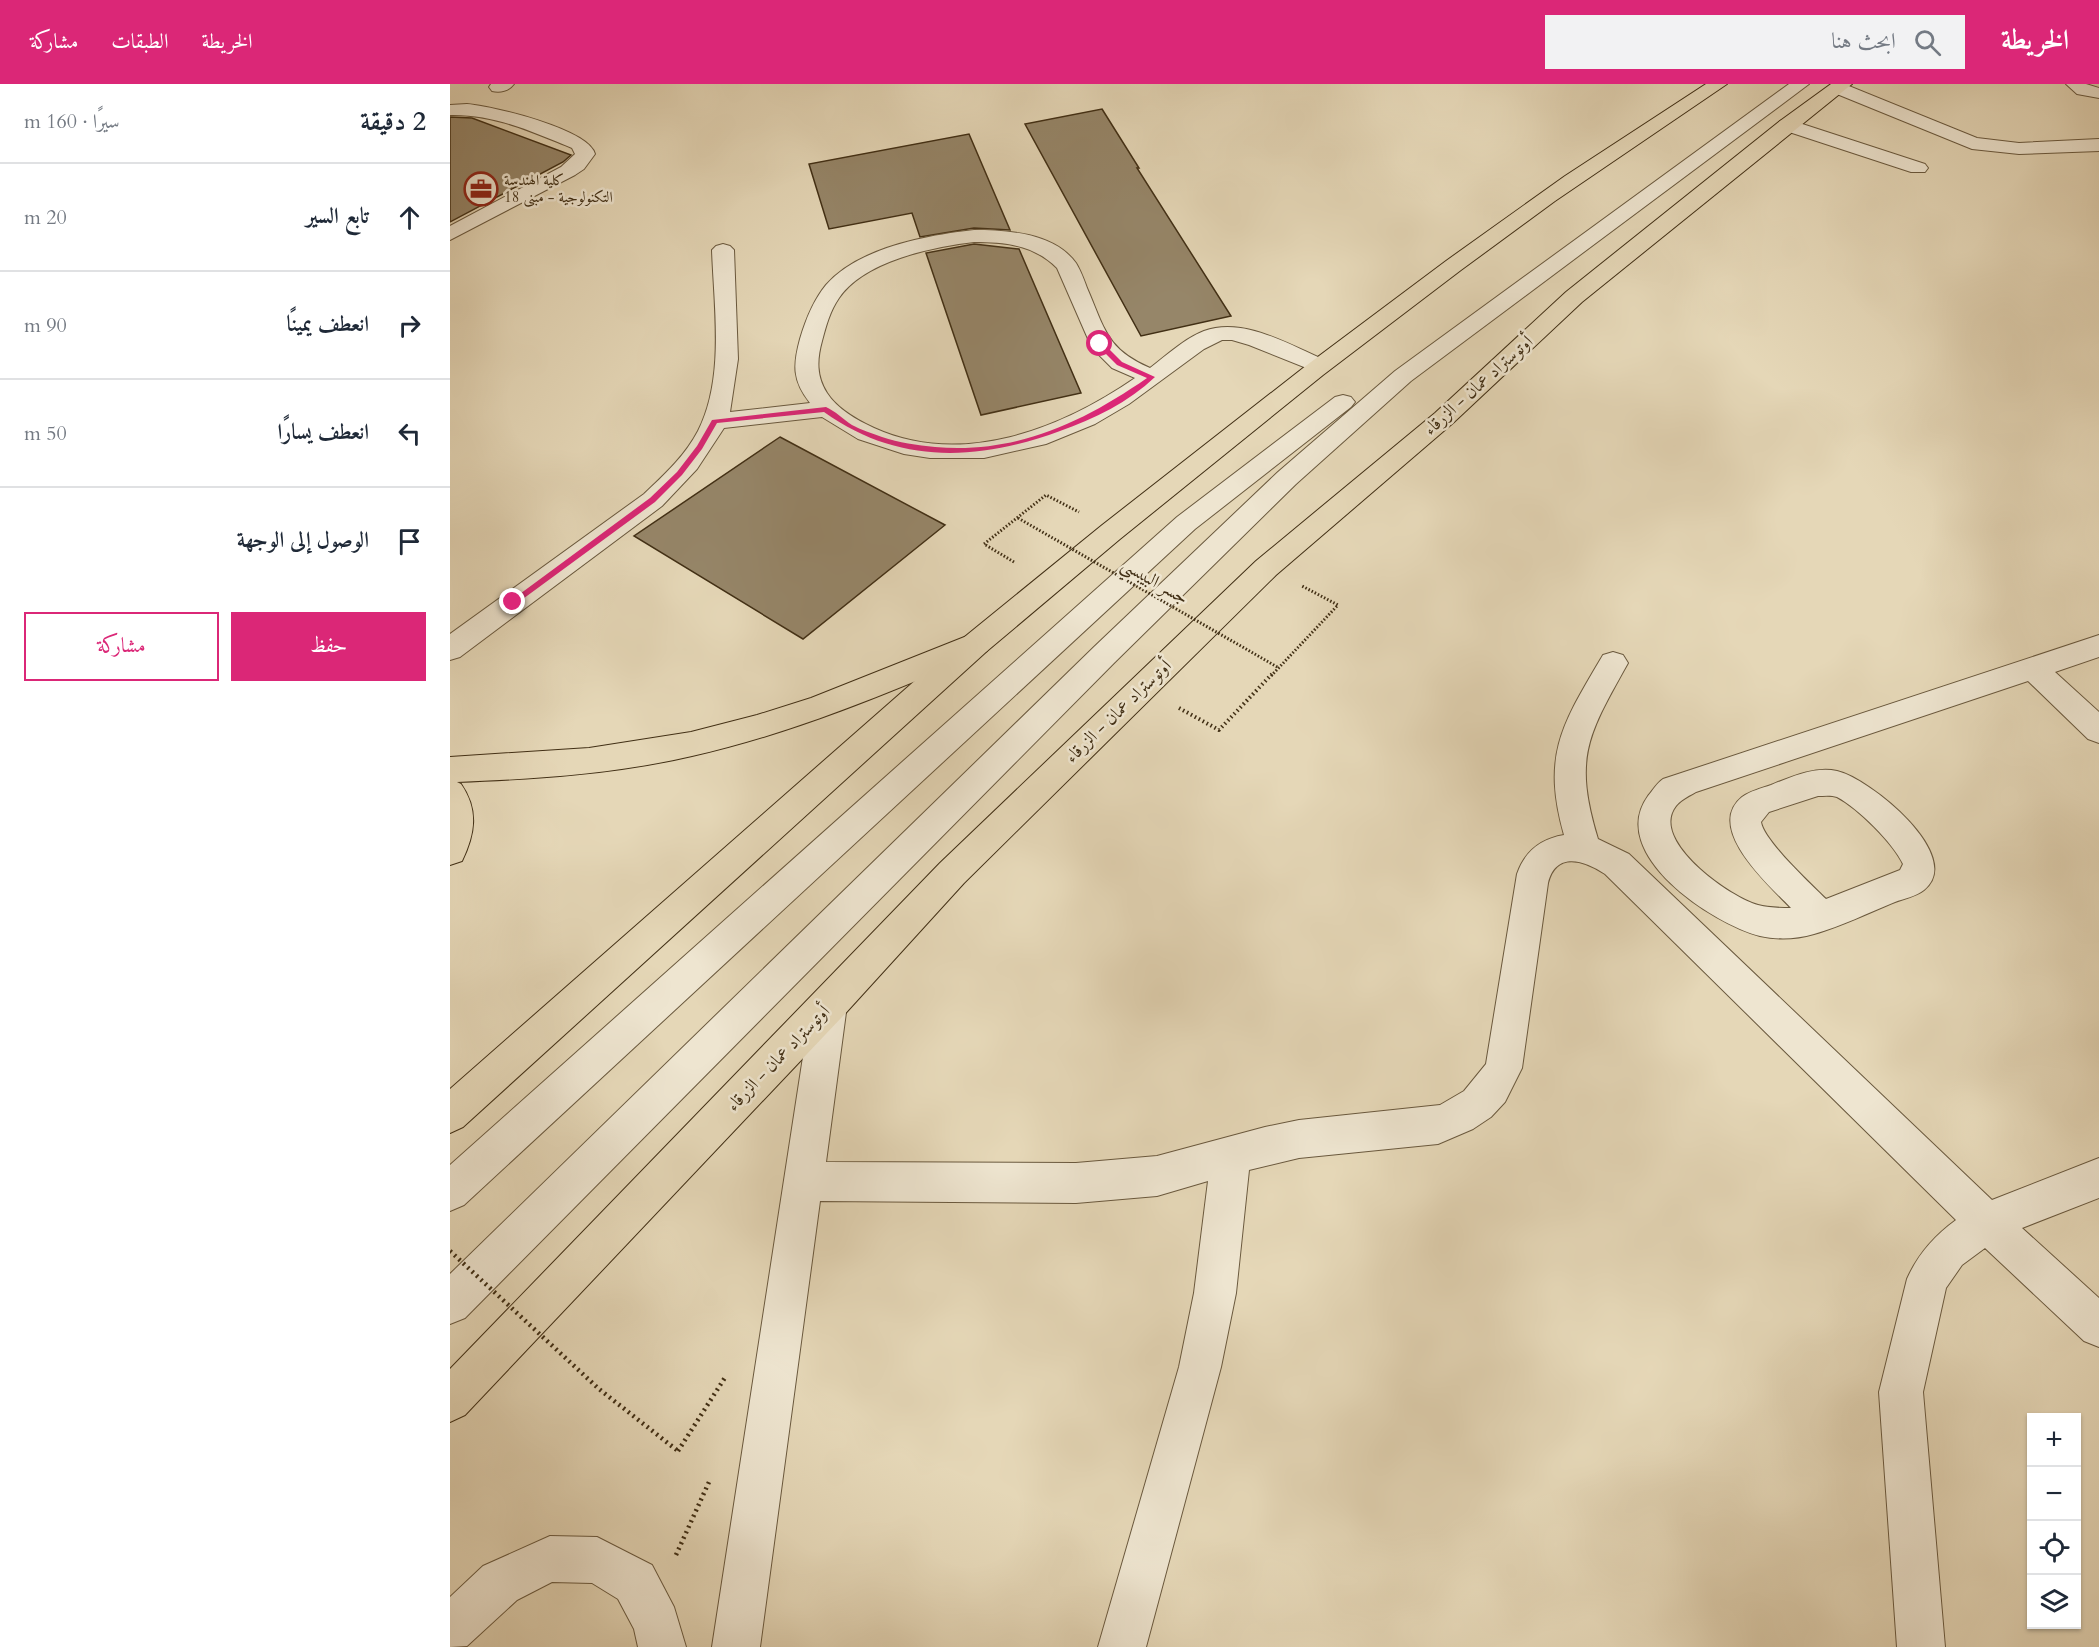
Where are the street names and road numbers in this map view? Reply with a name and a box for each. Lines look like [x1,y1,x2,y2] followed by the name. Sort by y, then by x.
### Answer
[1418,328,1539,441] street label: أوتوستراد عمان - الزرقاء
[1115,552,1193,614] street label: جسر البيبسي
[1059,653,1178,769] street label: أوتوستراد عمان - الزرقاء
[720,998,836,1117] street label: أوتوستراد عمان - الزرقاء

